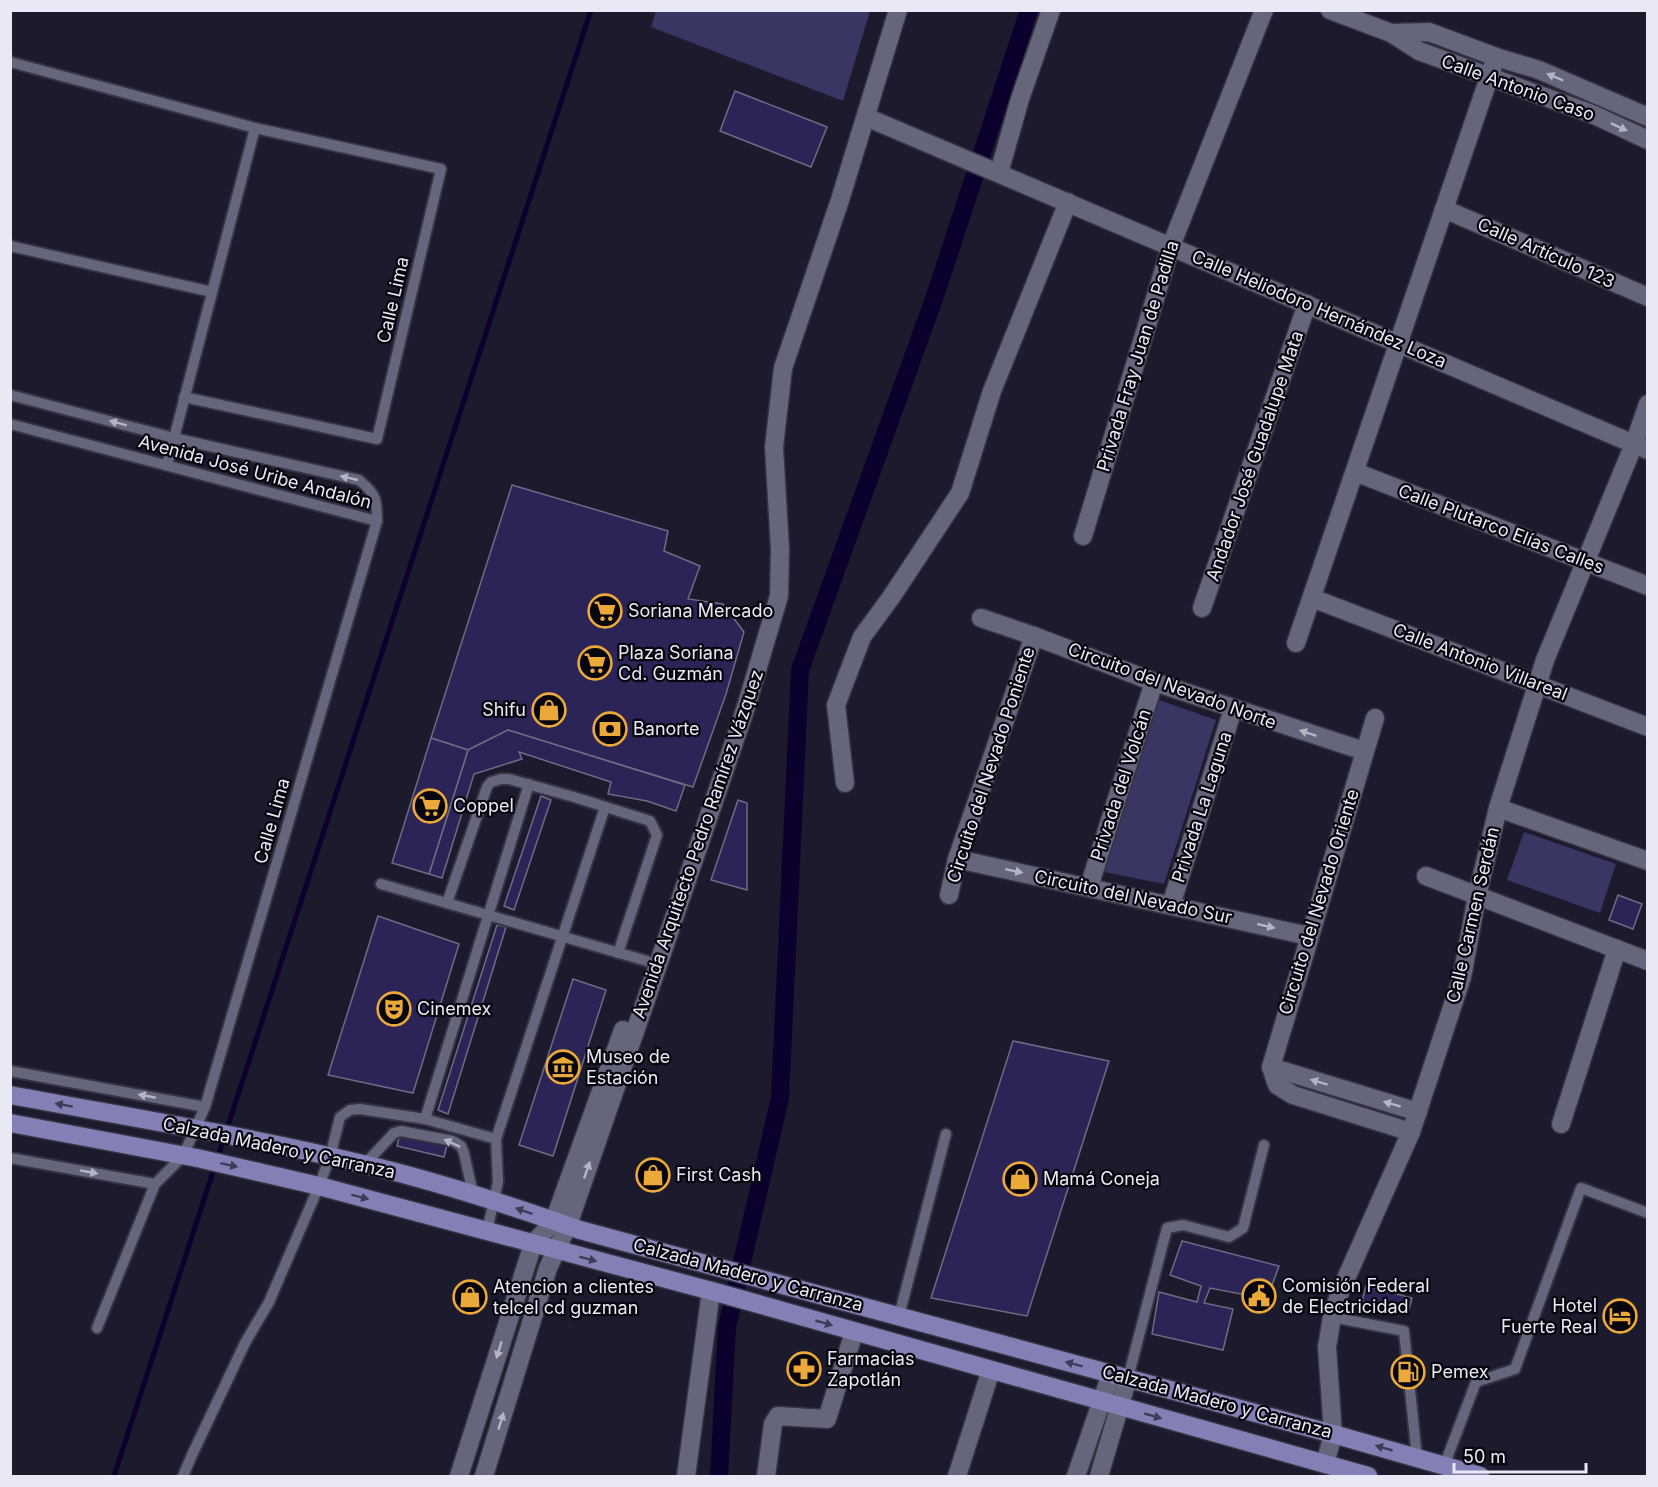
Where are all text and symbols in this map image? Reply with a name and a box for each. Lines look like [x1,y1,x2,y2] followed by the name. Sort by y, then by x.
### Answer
[1439,50,1598,125] street label: Calle Antonio Caso
[1546,72,1564,82] one-way arrow
[1611,122,1628,131] one-way arrow
[1474,213,1618,292] street label: Calle Artículo 123
[1092,238,1183,474] street label: Privada Fray Juan de Padilla
[1189,245,1450,372] street label: Calle Heliodoro Hernández Loza
[372,255,413,345] street label: Calle Lima
[1202,328,1307,584] street label: Andador José Guadalupe Mata
[109,418,127,427] one-way arrow
[136,430,374,513] street label: Avenida José Uribe Andalón
[339,472,358,482] one-way arrow
[1395,480,1607,578] street label: Calle Plutarco Elías Calles
[587,593,623,629] supermarket icon: Soriana Mercado
[628,600,773,621] place label: Soriana Mercado
[1390,619,1570,705] street label: Calle Antonio Villareal
[1065,638,1279,733] street label: Circuito del Nevado Norte
[618,642,734,684] place label: Plaza Soriana Cd. Guzmán
[942,644,1039,886] street label: Circuito del Nevado Poniente
[577,645,613,681] supermarket icon: Plaza Soriana Cd. Guzmán
[628,667,767,1021] street label: Avenida Arquitecto Pedro Ramírez Vázquez
[531,692,567,728] shop icon: Shifu
[482,699,526,720] place label: Shifu
[1086,706,1155,863] street label: Privada del Volcán
[592,711,628,747] bank icon: Banorte
[633,718,700,739] place label: Banorte
[1299,728,1317,738] one-way arrow
[1167,729,1236,885] street label: Privada La Laguna
[249,776,294,866] street label: Calle Lima
[1274,786,1363,1017] street label: Circuito del Nevado Oriente
[412,788,448,824] supermarket icon: Coppel
[453,795,514,816] place label: Coppel
[1442,825,1503,1005] street label: Calle Carmen Serdán
[1032,865,1234,928] street label: Circuito del Nevado Sur
[1005,867,1023,877] one-way arrow
[1257,922,1275,932] one-way arrow
[376,991,412,1027] theatre icon: Cinemex
[417,998,491,1019] place label: Cinemex
[586,1046,670,1088] place label: Museo de Estación
[545,1049,581,1085] museum icon: Museo de Estación
[1310,1077,1328,1086] one-way arrow
[138,1092,157,1101] one-way arrow
[1383,1099,1401,1108] one-way arrow
[54,1100,73,1109] one-way arrow
[161,1113,397,1182] street label: Calzada Madero y Carranza
[443,1138,461,1148] one-way arrow
[635,1157,671,1193] shop icon: First Cash
[220,1161,239,1170] one-way arrow
[582,1161,592,1179] one-way arrow
[1002,1161,1038,1197] shop icon: Mamá Coneja
[676,1164,762,1185] place label: First Cash
[79,1168,98,1177] one-way arrow
[1043,1168,1160,1189] place label: Mamá Coneja
[351,1193,369,1202] one-way arrow
[515,1205,533,1215] one-way arrow
[631,1234,865,1315] street label: Calzada Madero y Carranza
[579,1255,598,1265] one-way arrow
[1282,1275,1430,1317] place label: Comisión Federal de Electricidad
[493,1276,654,1318] place label: Atencion a clientes telcel cd guzman
[1241,1278,1277,1314] public building icon: Comisión Federal de Electricidad
[452,1279,488,1315] shop icon: Atencion a clientes telcel cd guzman
[1501,1295,1597,1337] place label: Hotel Fuerte Real
[1602,1298,1638,1334] hotel icon: Hotel Fuerte Real
[815,1319,833,1328] one-way arrow
[494,1341,503,1359] one-way arrow
[827,1348,914,1390] place label: Farmacias Zapotlán
[786,1351,822,1387] pharmacy icon: Farmacias Zapotlán
[1390,1354,1426,1390] fuel station icon: Pemex
[1065,1358,1083,1368] one-way arrow
[1100,1361,1334,1442] street label: Calzada Madero y Carranza
[1431,1361,1489,1382] place label: Pemex
[497,1412,506,1430] one-way arrow
[1144,1412,1162,1421] one-way arrow
[1454,1436,1586,1474] scale bar
[1375,1443,1393,1452] one-way arrow
[1463,1446,1506,1467] text: 50 m

